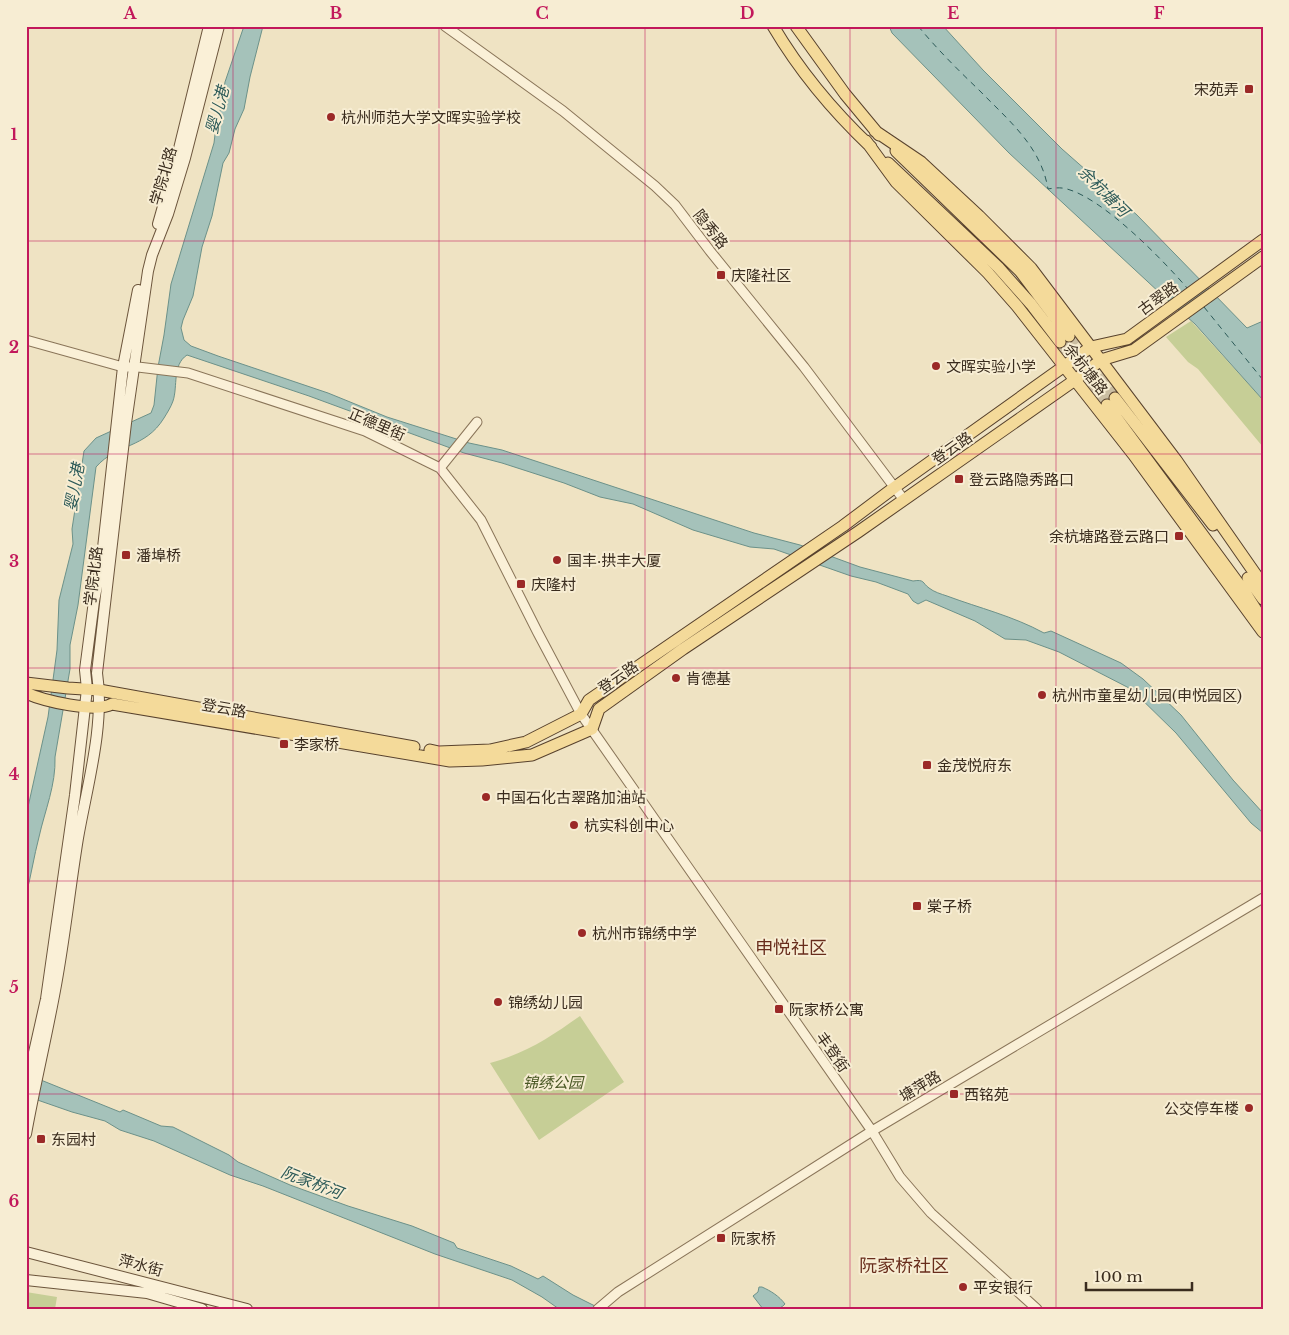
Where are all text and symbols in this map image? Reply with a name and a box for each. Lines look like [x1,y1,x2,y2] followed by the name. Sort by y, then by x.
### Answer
[123,3,138,23] text: A
[330,3,343,23] text: B
[535,3,549,23] text: C
[740,3,754,23] text: D
[947,3,959,23] text: E
[1153,3,1165,23] text: F
[1194,80,1239,99] place label: 宋苑弄
[201,82,233,136] water label: 婴儿港
[1243,83,1255,95] marker: 宋苑弄
[341,108,521,127] place label: 杭州师范大学文晖实验学校
[325,111,337,123] marker: 杭州师范大学文晖实验学校
[11,124,18,144] text: 1
[146,145,180,207] street label: 学院北路
[1074,161,1136,223] water label: 余杭塘河
[690,205,732,253] street label: 隐秀路
[731,266,791,285] place label: 庆隆社区
[715,269,727,281] marker: 庆隆社区
[1134,277,1182,319] street label: 古翠路
[9,337,19,357] text: 2
[1060,340,1112,398] street label: 余杭塘路
[946,357,1036,376] place label: 文晖实验小学
[930,360,942,372] marker: 文晖实验小学
[346,404,408,444] street label: 正德里街
[928,427,976,469] street label: 登云路
[60,460,88,512] water label: 婴儿港
[969,470,1074,489] place label: 登云路隐秀路口
[953,473,965,485] marker: 登云路隐秀路口
[1049,527,1169,546] place label: 余杭塘路登云路口
[1173,530,1185,542] marker: 余杭塘路登云路口
[80,545,106,607] street label: 学院北路
[136,546,181,565] place label: 潘埠桥
[120,549,132,561] marker: 潘埠桥
[9,551,19,571] text: 3
[567,551,661,570] place label: 国丰·拱丰大厦
[551,554,563,566] marker: 国丰·拱丰大厦
[531,575,576,594] place label: 庆隆村
[515,578,527,590] marker: 庆隆村
[594,656,642,698] street label: 登云路
[686,669,731,688] place label: 肯德基
[670,672,682,684] marker: 肯德基
[1052,686,1242,705] place label: 杭州市童星幼儿园(申悦园区)
[1036,689,1048,701] marker: 杭州市童星幼儿园(申悦园区)
[200,695,248,721] street label: 登云路
[294,735,339,754] place label: 李家桥
[278,738,290,750] marker: 李家桥
[937,756,1012,775] place label: 金茂悦府东
[921,759,933,771] marker: 金茂悦府东
[9,764,19,784] text: 4
[496,788,646,807] place label: 中国石化古翠路加油站
[480,791,492,803] marker: 中国石化古翠路加油站
[584,816,674,835] place label: 杭实科创中心
[568,819,580,831] marker: 杭实科创中心
[927,897,972,916] place label: 棠子桥
[911,900,923,912] marker: 棠子桥
[592,924,697,943] place label: 杭州市锦绣中学
[576,927,588,939] marker: 杭州市锦绣中学
[755,937,827,959] district label: 申悦社区
[9,977,19,997] text: 5
[508,993,583,1012] place label: 锦绣幼儿园
[492,996,504,1008] marker: 锦绣幼儿园
[789,1000,864,1019] place label: 阮家桥公寓
[773,1003,785,1015] marker: 阮家桥公寓
[812,1028,854,1076] street label: 丰登街
[896,1066,944,1106] street label: 塘萍路
[523,1073,585,1092] park label: 锦绣公园
[964,1085,1009,1104] place label: 西铭苑
[948,1088,960,1100] marker: 西铭苑
[1164,1099,1239,1118] place label: 公交停车楼
[1243,1102,1255,1114] marker: 公交停车楼
[51,1130,96,1149] place label: 东园村
[35,1133,47,1145] marker: 东园村
[279,1161,348,1204] water label: 阮家桥河
[9,1191,20,1211] text: 6
[731,1229,776,1248] place label: 阮家桥
[715,1232,727,1244] marker: 阮家桥
[117,1250,165,1280] street label: 萍水街
[859,1255,949,1277] district label: 阮家桥社区
[1086,1260,1193,1292] scale bar
[1094,1267,1143,1286] text: 100 m
[973,1278,1033,1297] place label: 平安银行
[957,1281,969,1293] marker: 平安银行

